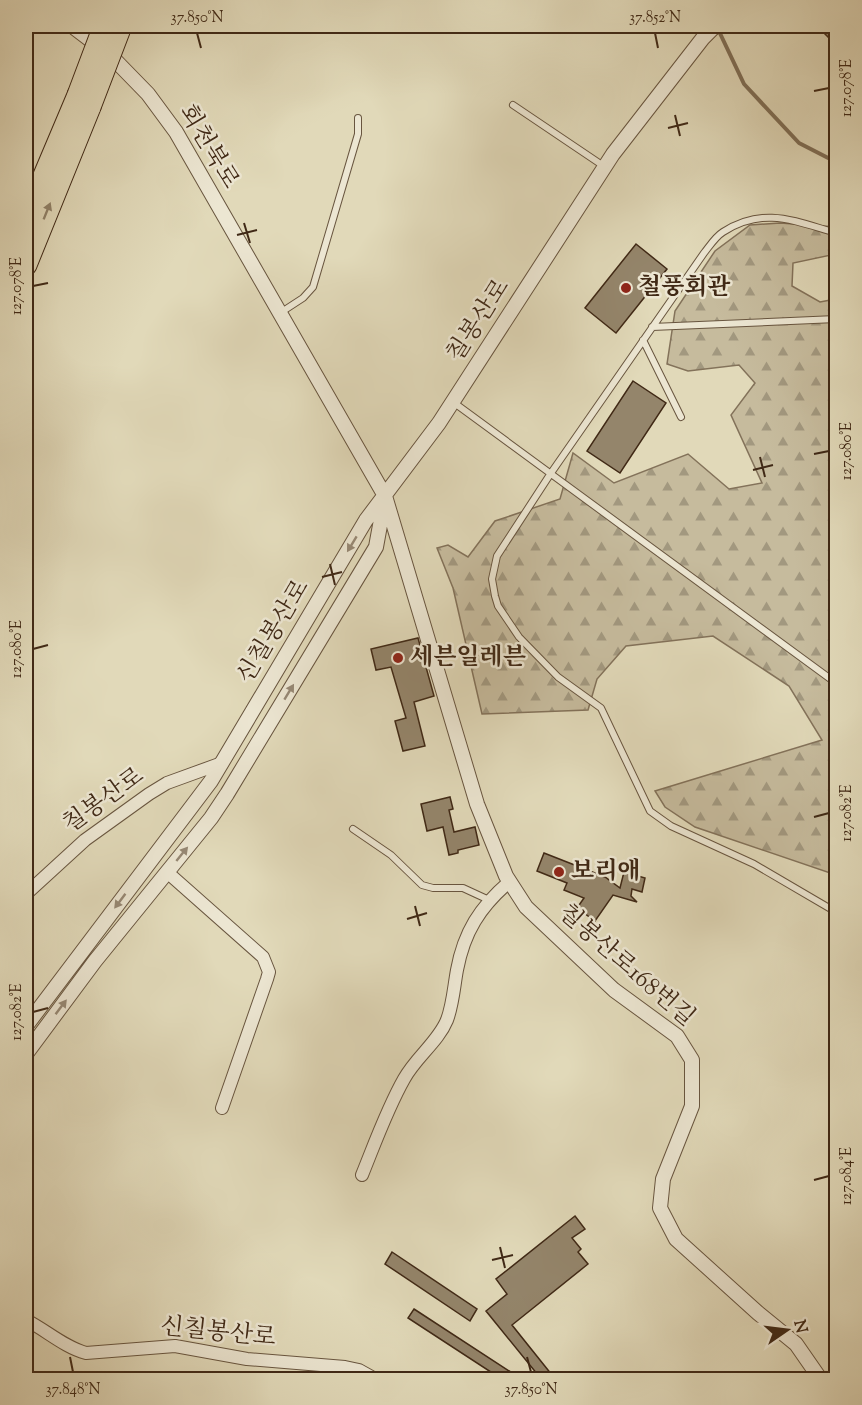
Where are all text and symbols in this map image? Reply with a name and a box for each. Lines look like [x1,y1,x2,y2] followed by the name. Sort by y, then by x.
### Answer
[171,8,223,29] text: 37.850°N
[629,8,681,29] text: 37.852°N
[837,59,858,117] text: 127.078°E
[170,98,246,196] street label: 회천북로
[43,201,53,219] one-way arrow
[7,257,28,315] text: 127.078°E
[638,271,731,305] place label: 철풍회관
[439,273,519,369] street label: 칠봉산로
[619,281,633,295] marker: 철풍회관
[837,422,858,480] text: 127.080°E
[346,536,357,552] one-way arrow
[230,574,318,690] street label: 신칠봉산로
[7,620,28,678] text: 127.080°E
[410,641,526,675] place label: 세븐일레븐
[391,651,405,665] marker: 세븐일레븐
[283,684,294,700] one-way arrow
[56,760,152,842] street label: 칠봉산로
[837,784,858,842] text: 127.082°E
[175,846,188,862] one-way arrow
[571,855,641,889] place label: 보리애
[552,865,566,879] marker: 보리애
[115,893,127,908] one-way arrow
[550,897,702,1035] street label: 칠봉산로168번길
[7,983,28,1041] text: 127.082°E
[54,1000,66,1015] one-way arrow
[837,1147,858,1205] text: 127.084°E
[757,1300,817,1360] north arrow
[159,1310,277,1356] street label: 신칠봉산로
[786,1318,812,1336] text: N
[46,1380,100,1401] text: 37.848°N
[505,1380,557,1401] text: 37.850°N

